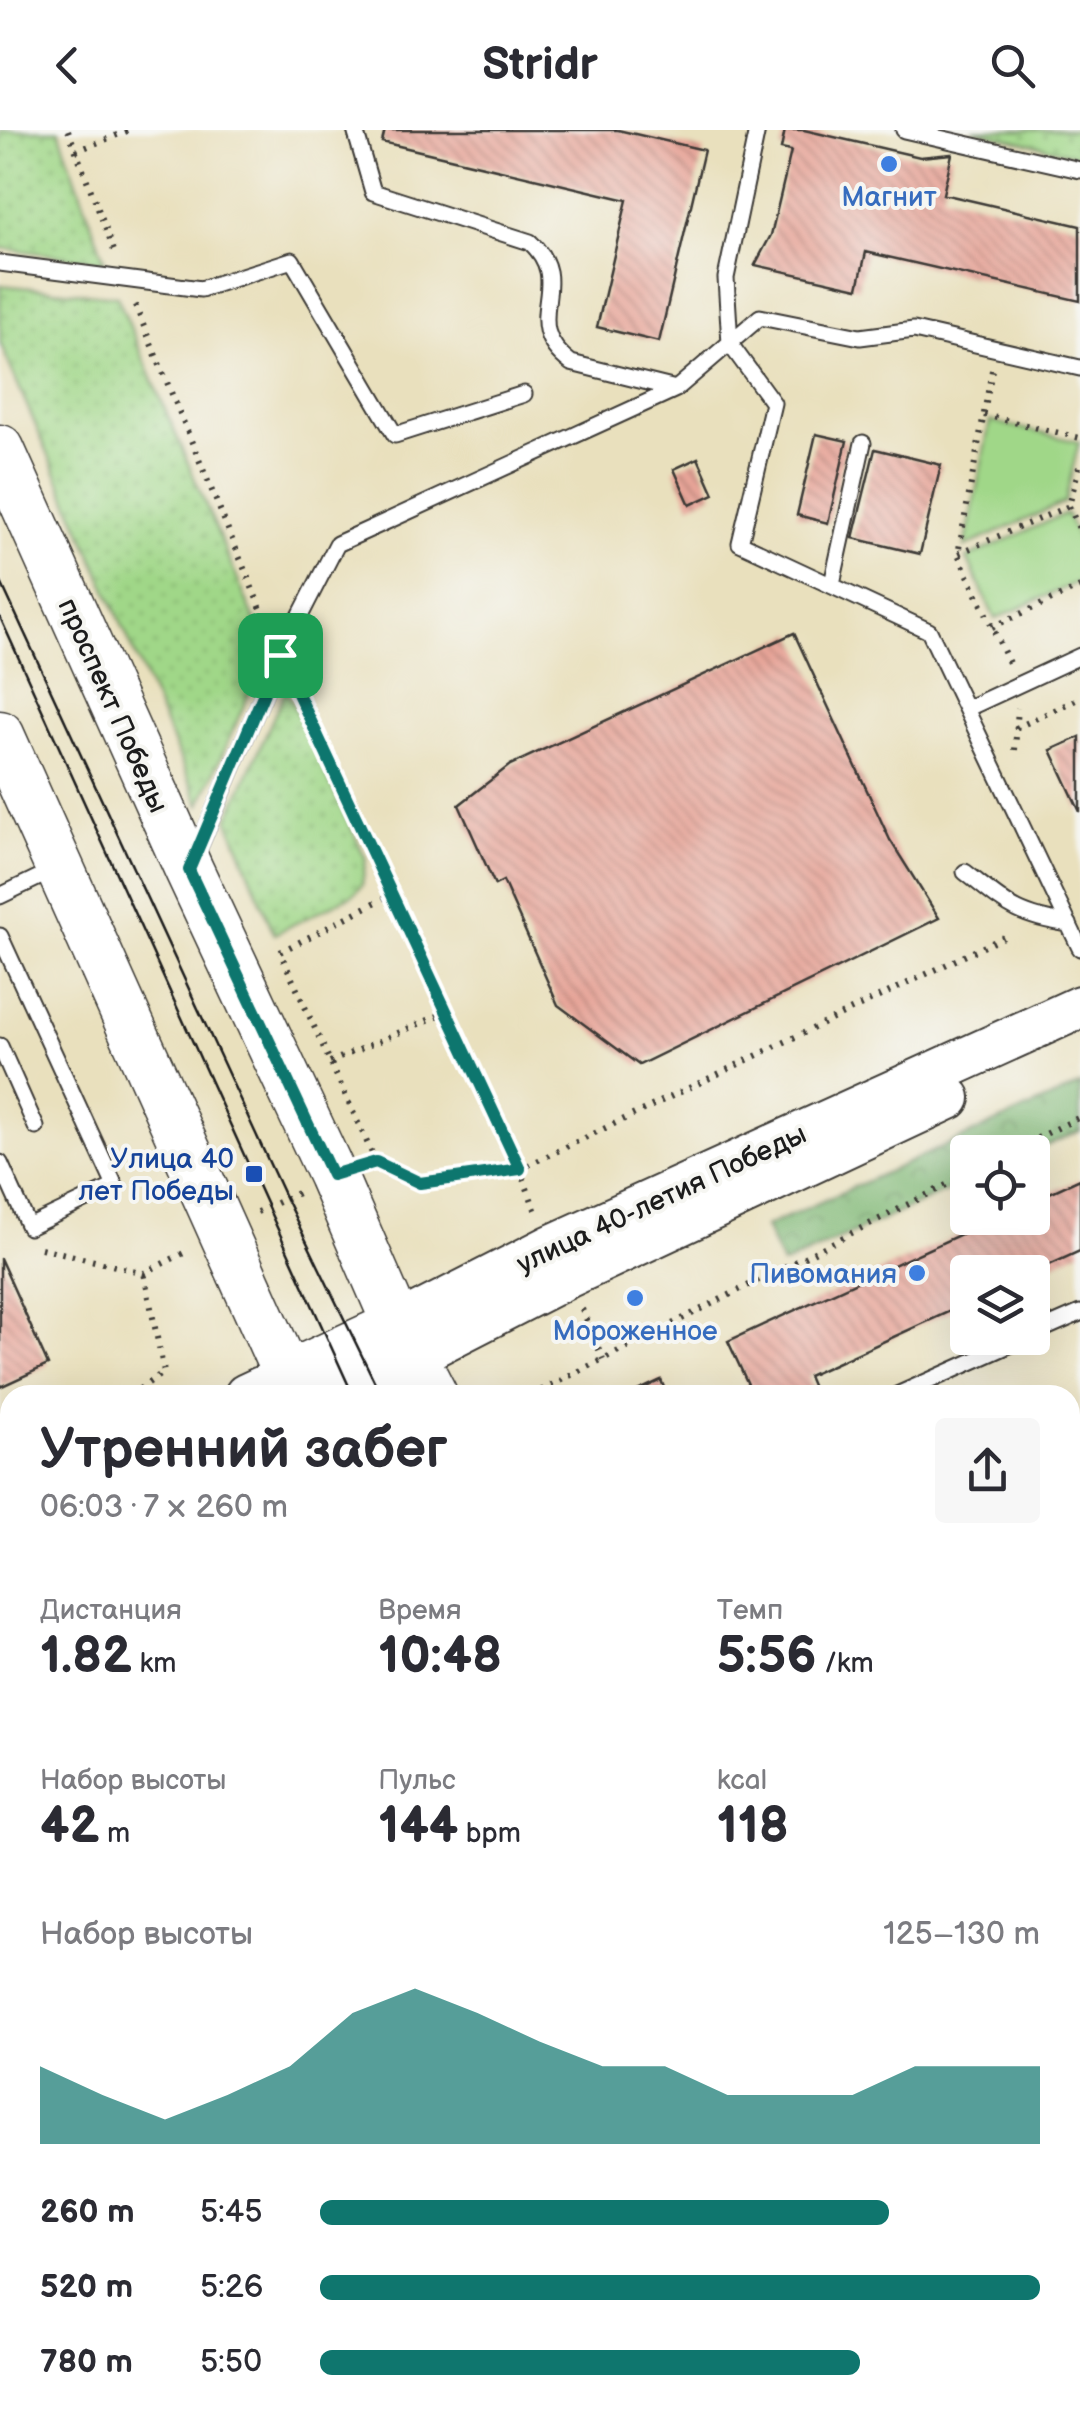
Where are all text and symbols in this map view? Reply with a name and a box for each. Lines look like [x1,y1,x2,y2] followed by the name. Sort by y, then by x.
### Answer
[40,38,95,93] icon: back
[482,38,598,93] text: Stridr
[985,38,1040,93] icon: search
[878,153,900,175] marker: Магнит
[841,181,937,214] place label: Магнит
[51,593,175,818] street label: проспект Победы
[238,613,323,698] pin
[253,628,308,683] icon: arrive
[512,1118,812,1281] street label: улица 40-летия Победы
[950,1135,1050,1355] map controls
[950,1135,1050,1235] button: locate
[78,1143,234,1208] place label: Улица 40 лет Победы
[243,1163,265,1185] marker: Улица 40 лет Победы
[950,1255,1050,1355] button: layers
[749,1258,897,1291] place label: Пивомания
[906,1262,928,1284] marker: Пивомания
[624,1287,646,1309] marker: Мороженное
[553,1315,717,1348] place label: Мороженное
[40,1417,448,1484] text: Утренний забег
[935,1418,1040,1523] button: share
[40,1488,288,1527] text: 06:03 · 7 × 260 m
[40,1594,182,1627] text: Дистанция
[378,1594,462,1627] text: Время
[717,1594,783,1627] text: Темп
[40,1627,132,1687] text: 1.82
[378,1627,502,1687] text: 10:48
[717,1627,817,1687] text: 5:56
[132,1647,177,1680] text: km
[817,1647,874,1680] text: /km
[40,1764,226,1797] text: Набор высоты
[378,1764,456,1797] text: Пульс
[717,1764,767,1797] text: kcal
[40,1797,99,1857] text: 42
[378,1797,458,1857] text: 144
[717,1797,789,1857] text: 118
[99,1817,130,1850] text: m
[458,1817,521,1850] text: bpm
[40,1915,253,1954] text: Набор высоты
[883,1915,1040,1954] text: 125–130 m
[40,2193,134,2232] text: 260 m
[200,2193,263,2232] text: 5:45
[40,2268,133,2307] text: 520 m
[200,2268,263,2307] text: 5:26
[40,2343,133,2382] text: 780 m
[200,2343,262,2382] text: 5:50

